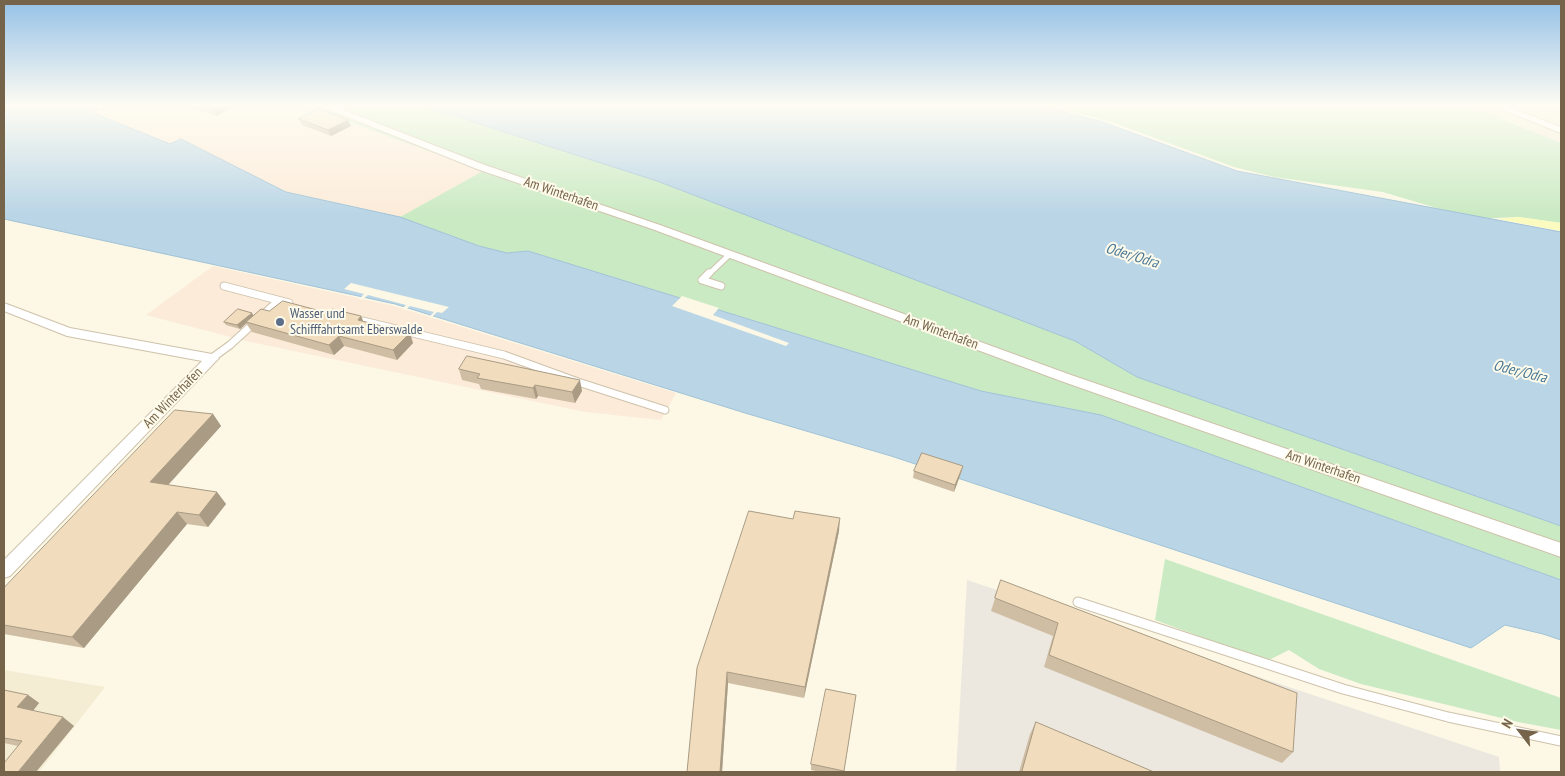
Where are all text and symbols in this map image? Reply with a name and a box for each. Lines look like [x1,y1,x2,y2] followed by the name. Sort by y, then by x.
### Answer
[521,173,601,215] street label: Am Winterhafen
[1103,239,1161,273] water label: Oder/Odra
[290,306,422,338] place label: Wasser und Schifffahrtsamt Eberswalde
[902,311,980,353] street label: Am Winterhafen
[274,316,286,328] marker: Wasser und Schifffahrtsamt Eberswalde
[1491,357,1549,387] water label: Oder/Odra
[140,364,206,432] street label: Am Winterhafen
[1283,446,1363,488] street label: Am Winterhafen
[1495,706,1545,756] north arrow
[1497,716,1517,731] text: N

